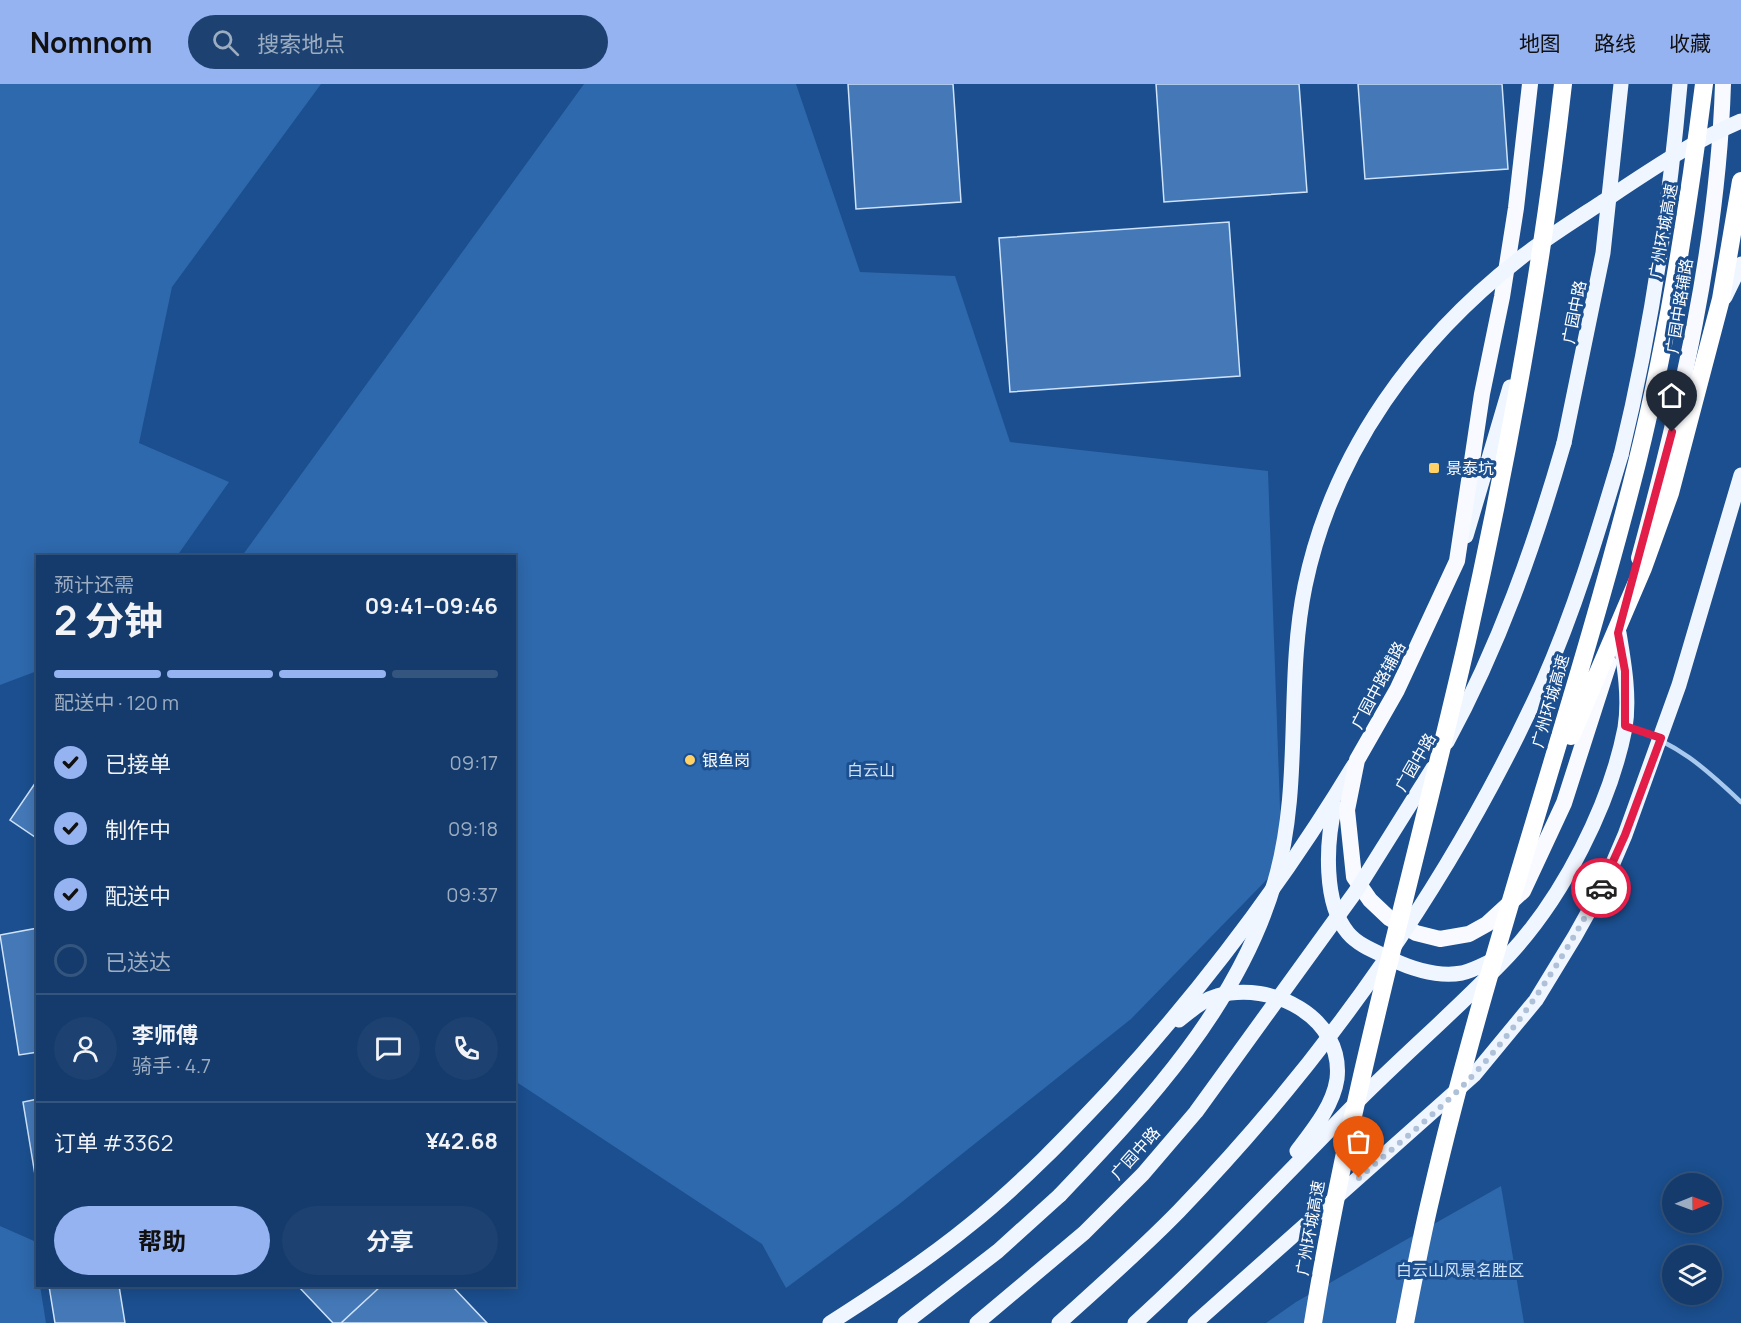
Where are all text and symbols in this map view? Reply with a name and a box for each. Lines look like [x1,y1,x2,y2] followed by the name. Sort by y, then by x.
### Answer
[188,15,608,69] search box
[30,23,152,61] text: Nomnom
[209,26,242,59] icon: search
[257,29,345,59] text: 搜索地点
[1519,29,1561,57] text: 地图
[1594,29,1636,57] text: 路线
[1669,29,1711,57] text: 收藏
[1644,182,1682,280] street label: 广州环城高速
[1661,257,1697,355] street label: 广园中路辅路
[1557,278,1591,346] street label: 广园中路
[1646,370,1697,432] pin
[1655,379,1688,412] icon: home
[1446,457,1494,479] place label: 景泰坑
[1427,461,1441,475] marker: 景泰坑
[54,571,134,598] text: 预计还需
[365,591,498,621] text: 09:41–09:46
[54,593,163,647] text: 2 分钟
[1346,637,1410,733] street label: 广园中路辅路
[1526,652,1574,750] street label: 广州环城高速
[54,689,179,716] text: 配送中 · 120 m
[1389,729,1441,795] street label: 广园中路
[54,746,87,779] icon: check
[105,749,171,779] text: 已接单
[450,749,498,776] text: 09:17
[702,749,750,771] place label: 银鱼岗
[683,753,697,767] marker: 银鱼岗
[847,759,895,781] park label: 白云山
[54,812,87,845] icon: check
[105,815,171,845] text: 制作中
[448,815,498,842] text: 09:18
[1571,858,1631,918] courier
[1585,872,1618,905] icon: car
[54,878,87,911] icon: check
[105,881,171,911] text: 配送中
[446,881,498,908] text: 09:37
[105,947,171,977] text: 已送达
[54,1017,117,1080] button: person
[357,1017,420,1080] button: chat
[435,1017,498,1080] button: phone
[132,1020,198,1050] text: 李师傅
[132,1052,211,1079] text: 骑手 · 4.7
[1333,1116,1384,1178] pin
[1105,1122,1165,1184] street label: 广园中路
[1342,1125,1375,1158] icon: bag
[426,1126,498,1156] text: ¥42.68
[54,1128,173,1158] text: 订单 #3362
[1662,1173,1722,1233] north arrow
[1662,1173,1722,1305] map controls
[1291,1179,1329,1277] street label: 广州环城高速
[54,1206,270,1275] button: 帮助
[282,1206,498,1275] button: 分享
[1662,1245,1722,1305] button: layers
[1396,1259,1524,1281] park label: 白云山风景名胜区

